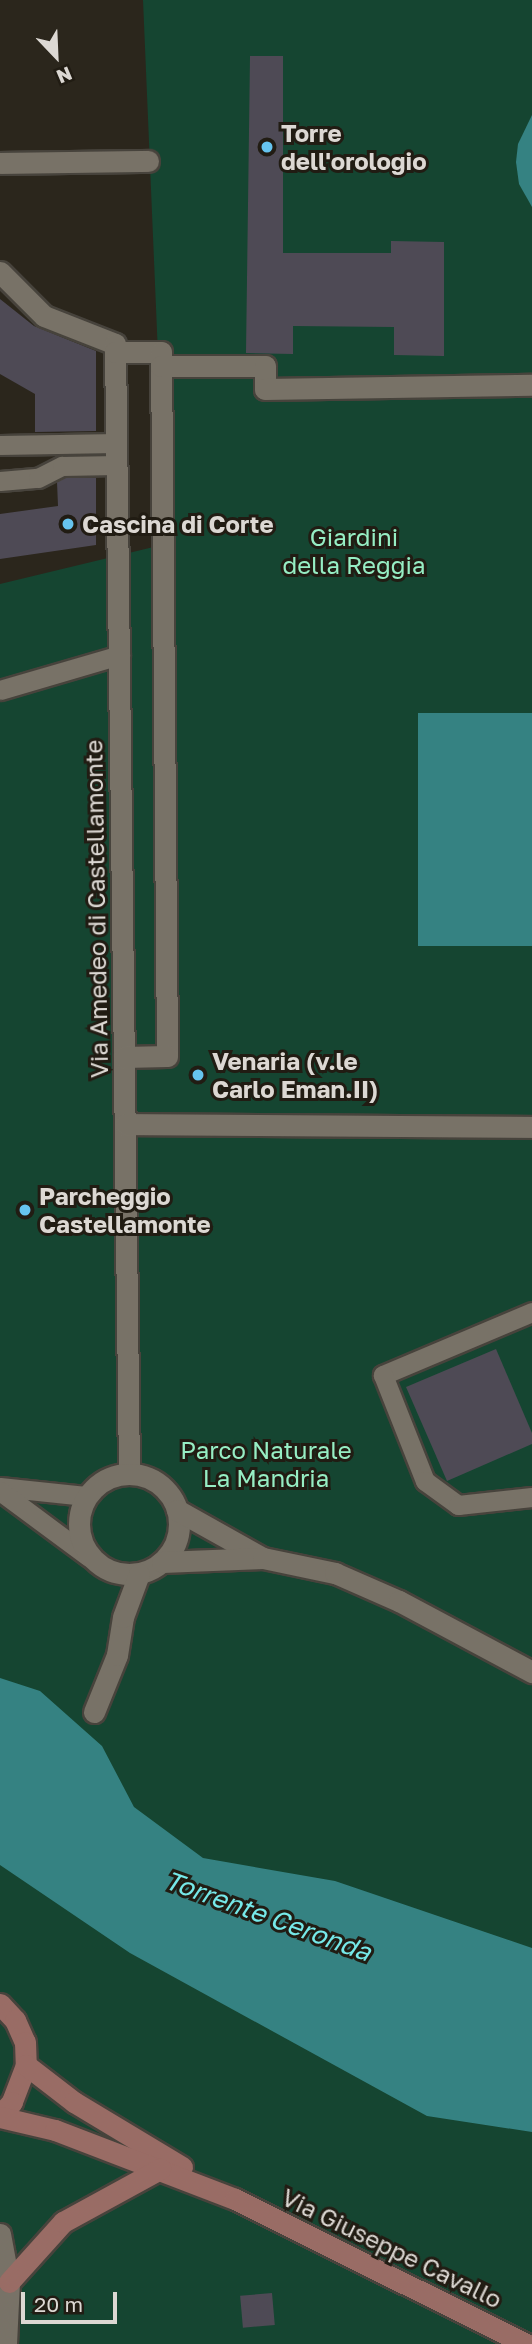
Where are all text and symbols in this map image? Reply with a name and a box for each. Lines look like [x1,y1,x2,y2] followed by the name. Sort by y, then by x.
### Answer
[21,21,91,91] north arrow
[53,62,76,89] text: N
[281,119,427,175] place label: Torre dell'orologio
[259,139,275,155] marker: Torre dell'orologio
[82,510,274,538] place label: Cascina di Corte
[60,516,76,532] marker: Cascina di Corte
[282,523,426,579] park label: Giardini della Reggia
[79,740,113,1078] street label: Via Amedeo di Castellamonte
[212,1047,378,1103] place label: Venaria (v.le Carlo Eman.II)
[190,1067,206,1083] marker: Venaria (v.le Carlo Eman.II)
[39,1182,211,1238] place label: Parcheggio Castellamonte
[17,1202,33,1218] marker: Parcheggio Castellamonte
[180,1436,352,1492] park label: Parco Naturale La Mandria
[161,1864,375,1968] water label: Torrente Ceronda
[277,2182,507,2314] street label: Via Giuseppe Cavallo
[24,2278,121,2322] scale bar
[34,2291,83,2317] text: 20 m

